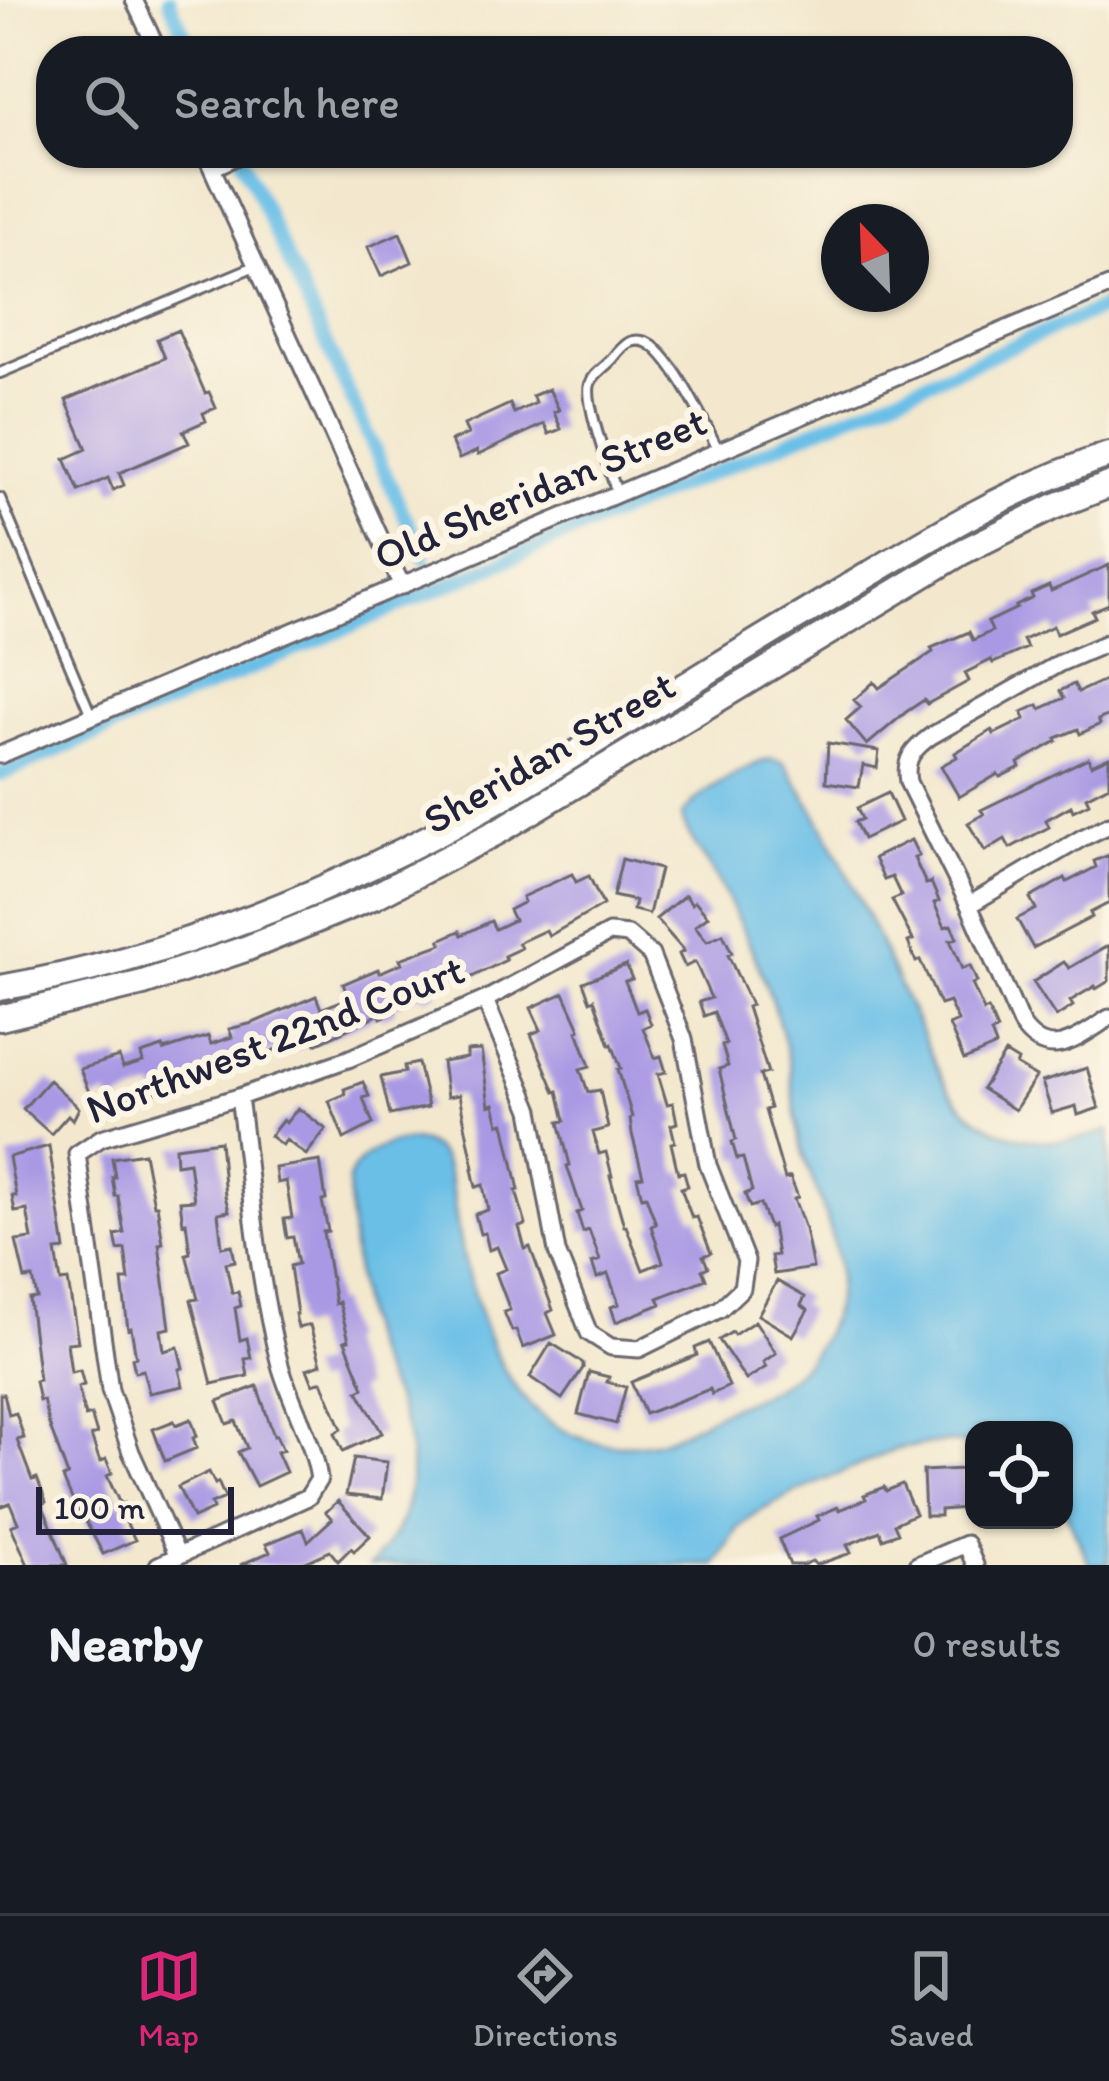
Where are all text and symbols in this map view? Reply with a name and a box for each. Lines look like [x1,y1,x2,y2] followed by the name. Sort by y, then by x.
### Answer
[36,36,1073,168] search box
[78,69,144,135] icon: search
[174,75,400,129] text: Search here
[821,204,929,312] north arrow
[366,395,714,581] street label: Old Sheridan Street
[414,659,684,845] street label: Sheridan Street
[79,943,471,1135] street label: Northwest 22nd Court
[965,1421,1073,1529] map controls
[965,1421,1073,1529] button: locate
[36,1481,234,1534] scale bar
[54,1488,145,1527] text: 100 m
[48,1613,203,1674] text: Nearby
[912,1620,1061,1667] text: 0 results
[136,1943,202,2054] tab: Map
[473,1943,618,2054] tab: Directions
[889,1943,973,2054] tab: Saved

